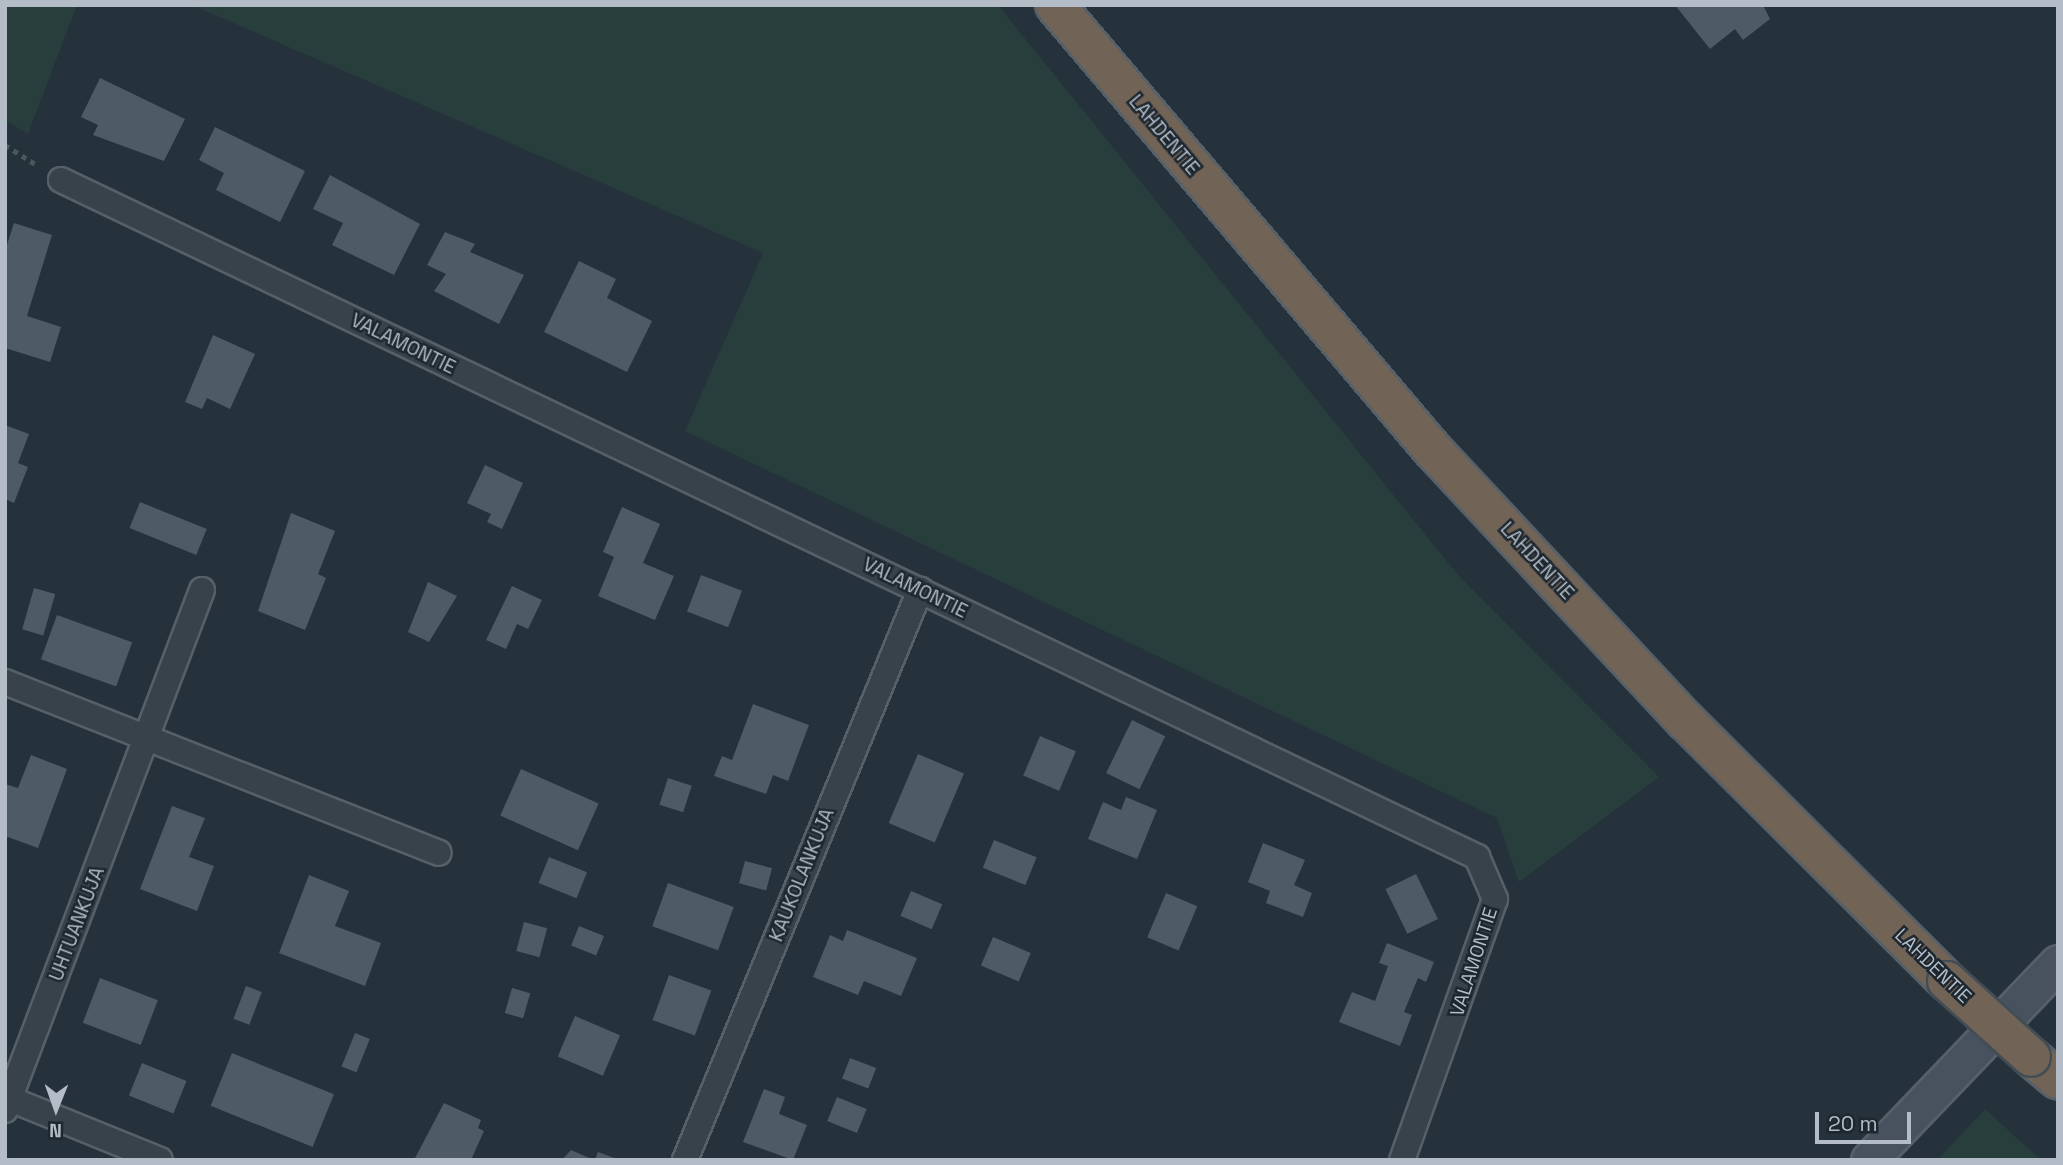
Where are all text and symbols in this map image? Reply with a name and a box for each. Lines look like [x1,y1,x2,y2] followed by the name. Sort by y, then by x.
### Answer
[1124,90,1204,180] street label: LAHDENTIE
[347,309,459,379] street label: VALAMONTIE
[1496,518,1578,604] street label: LAHDENTIE
[859,553,971,623] street label: VALAMONTIE
[765,805,839,945] street label: KAUKOLANKUJA
[45,864,109,984] street label: UHTUANKUJA
[1446,905,1502,1019] street label: VALAMONTIE
[1890,924,1976,1008] street label: LAHDENTIE
[21,1074,91,1144] north arrow
[1818,1098,1914,1142] scale bar
[1828,1110,1878,1137] text: 20 m
[49,1118,62,1143] text: N

